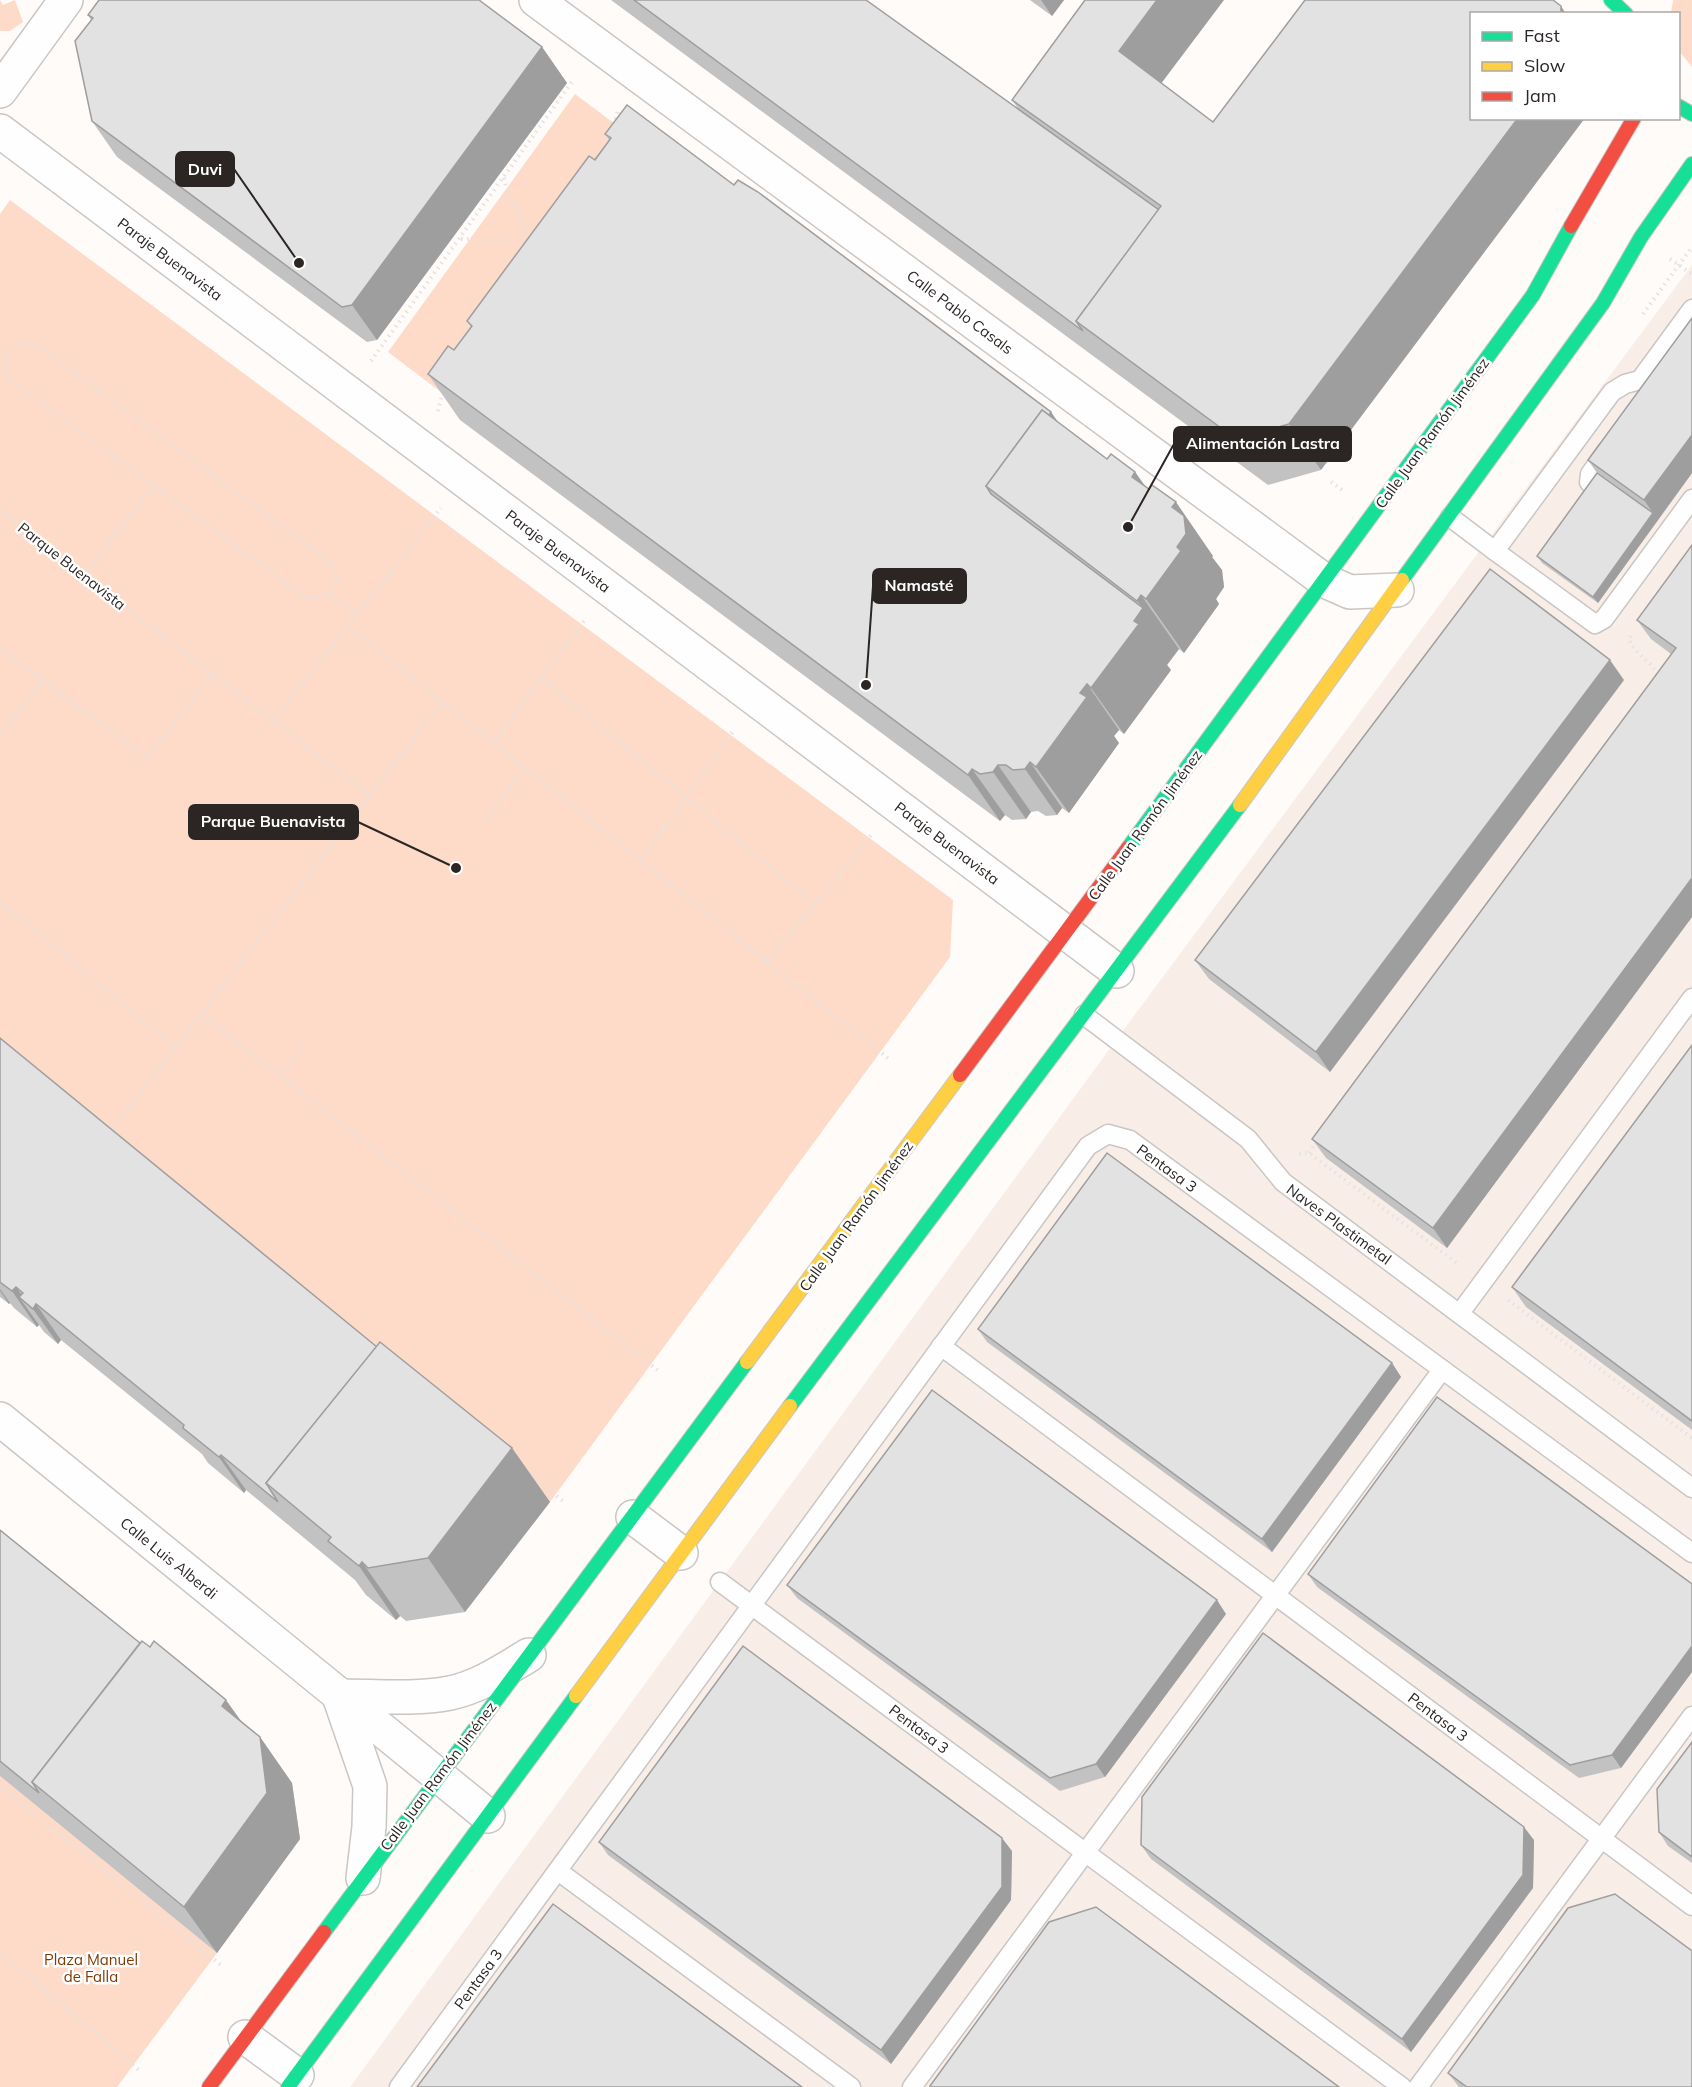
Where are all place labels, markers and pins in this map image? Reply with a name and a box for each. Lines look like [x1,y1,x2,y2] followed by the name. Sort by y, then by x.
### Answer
[176,152,234,186] callout: Duvi
[1174,427,1351,461] callout: Alimentación Lastra
[873,569,966,603] callout: Namasté
[189,805,358,839] callout: Parque Buenavista

